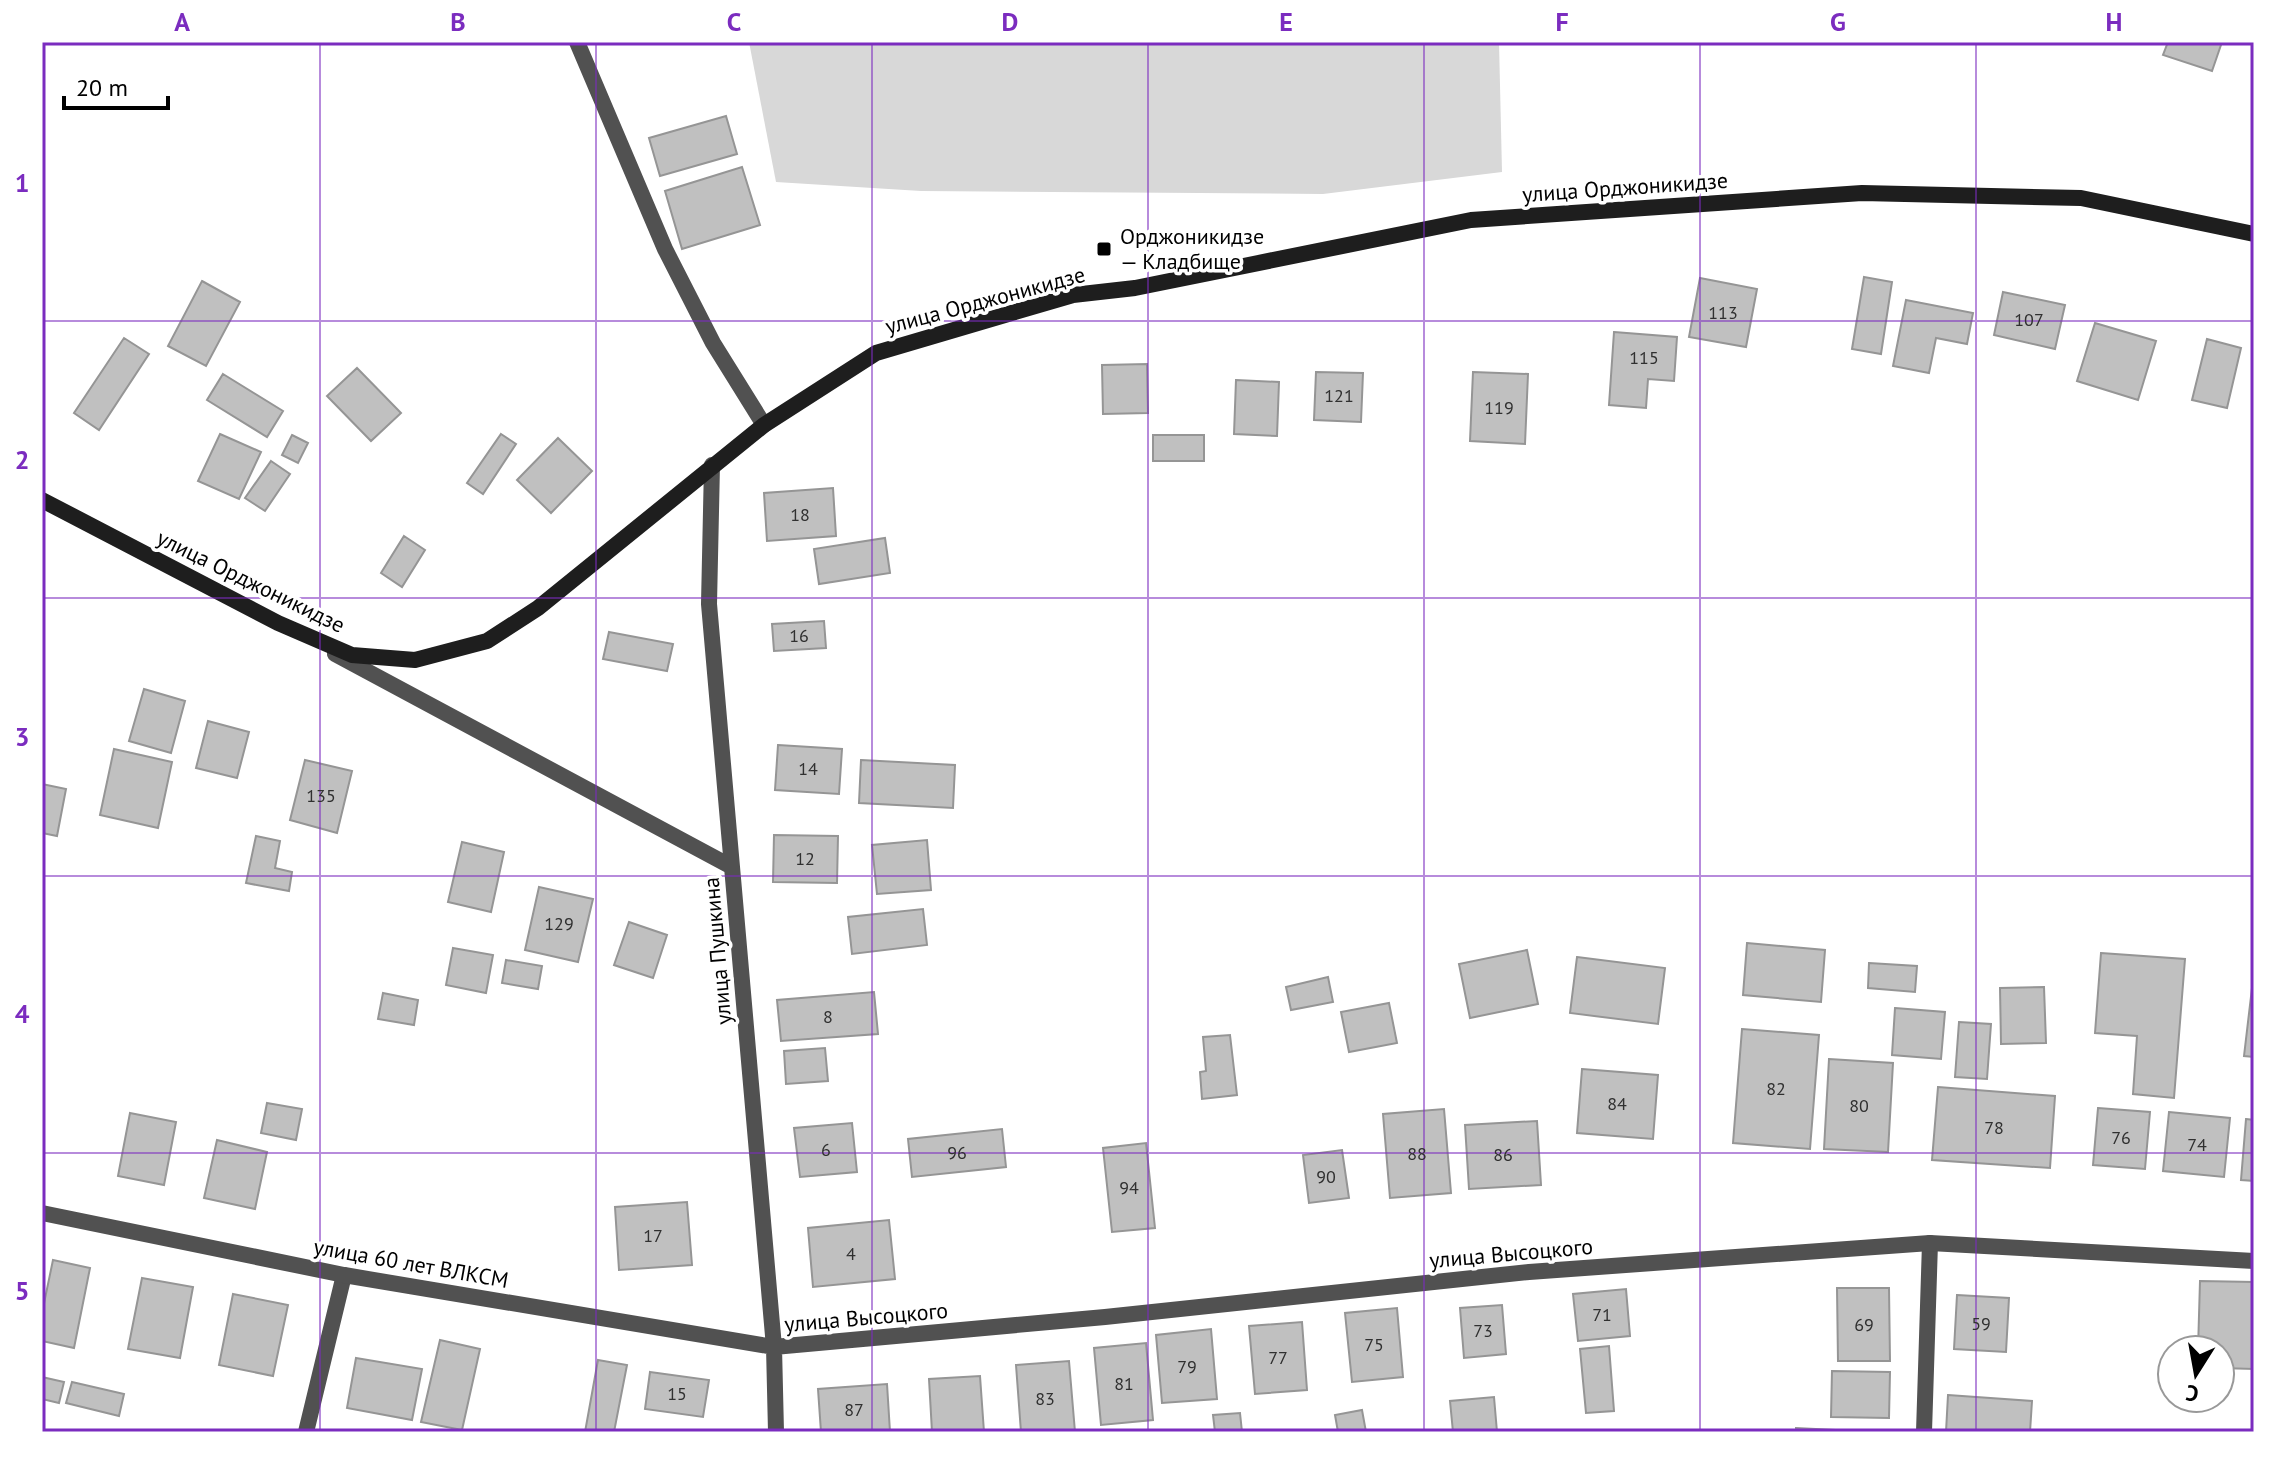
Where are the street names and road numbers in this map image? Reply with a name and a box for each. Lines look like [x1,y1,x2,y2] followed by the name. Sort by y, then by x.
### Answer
[1521,166,1729,208] street label: улица Орджоникидзе
[882,260,1088,340] street label: улица Орджоникидзе
[152,523,350,639] street label: улица Орджоникидзе
[697,876,737,1026] street label: улица Пушкина
[311,1232,511,1294] street label: улица 60 лет ВЛКСМ
[1428,1232,1594,1274] street label: улица Высоцкого
[783,1296,949,1338] street label: улица Высоцкого

